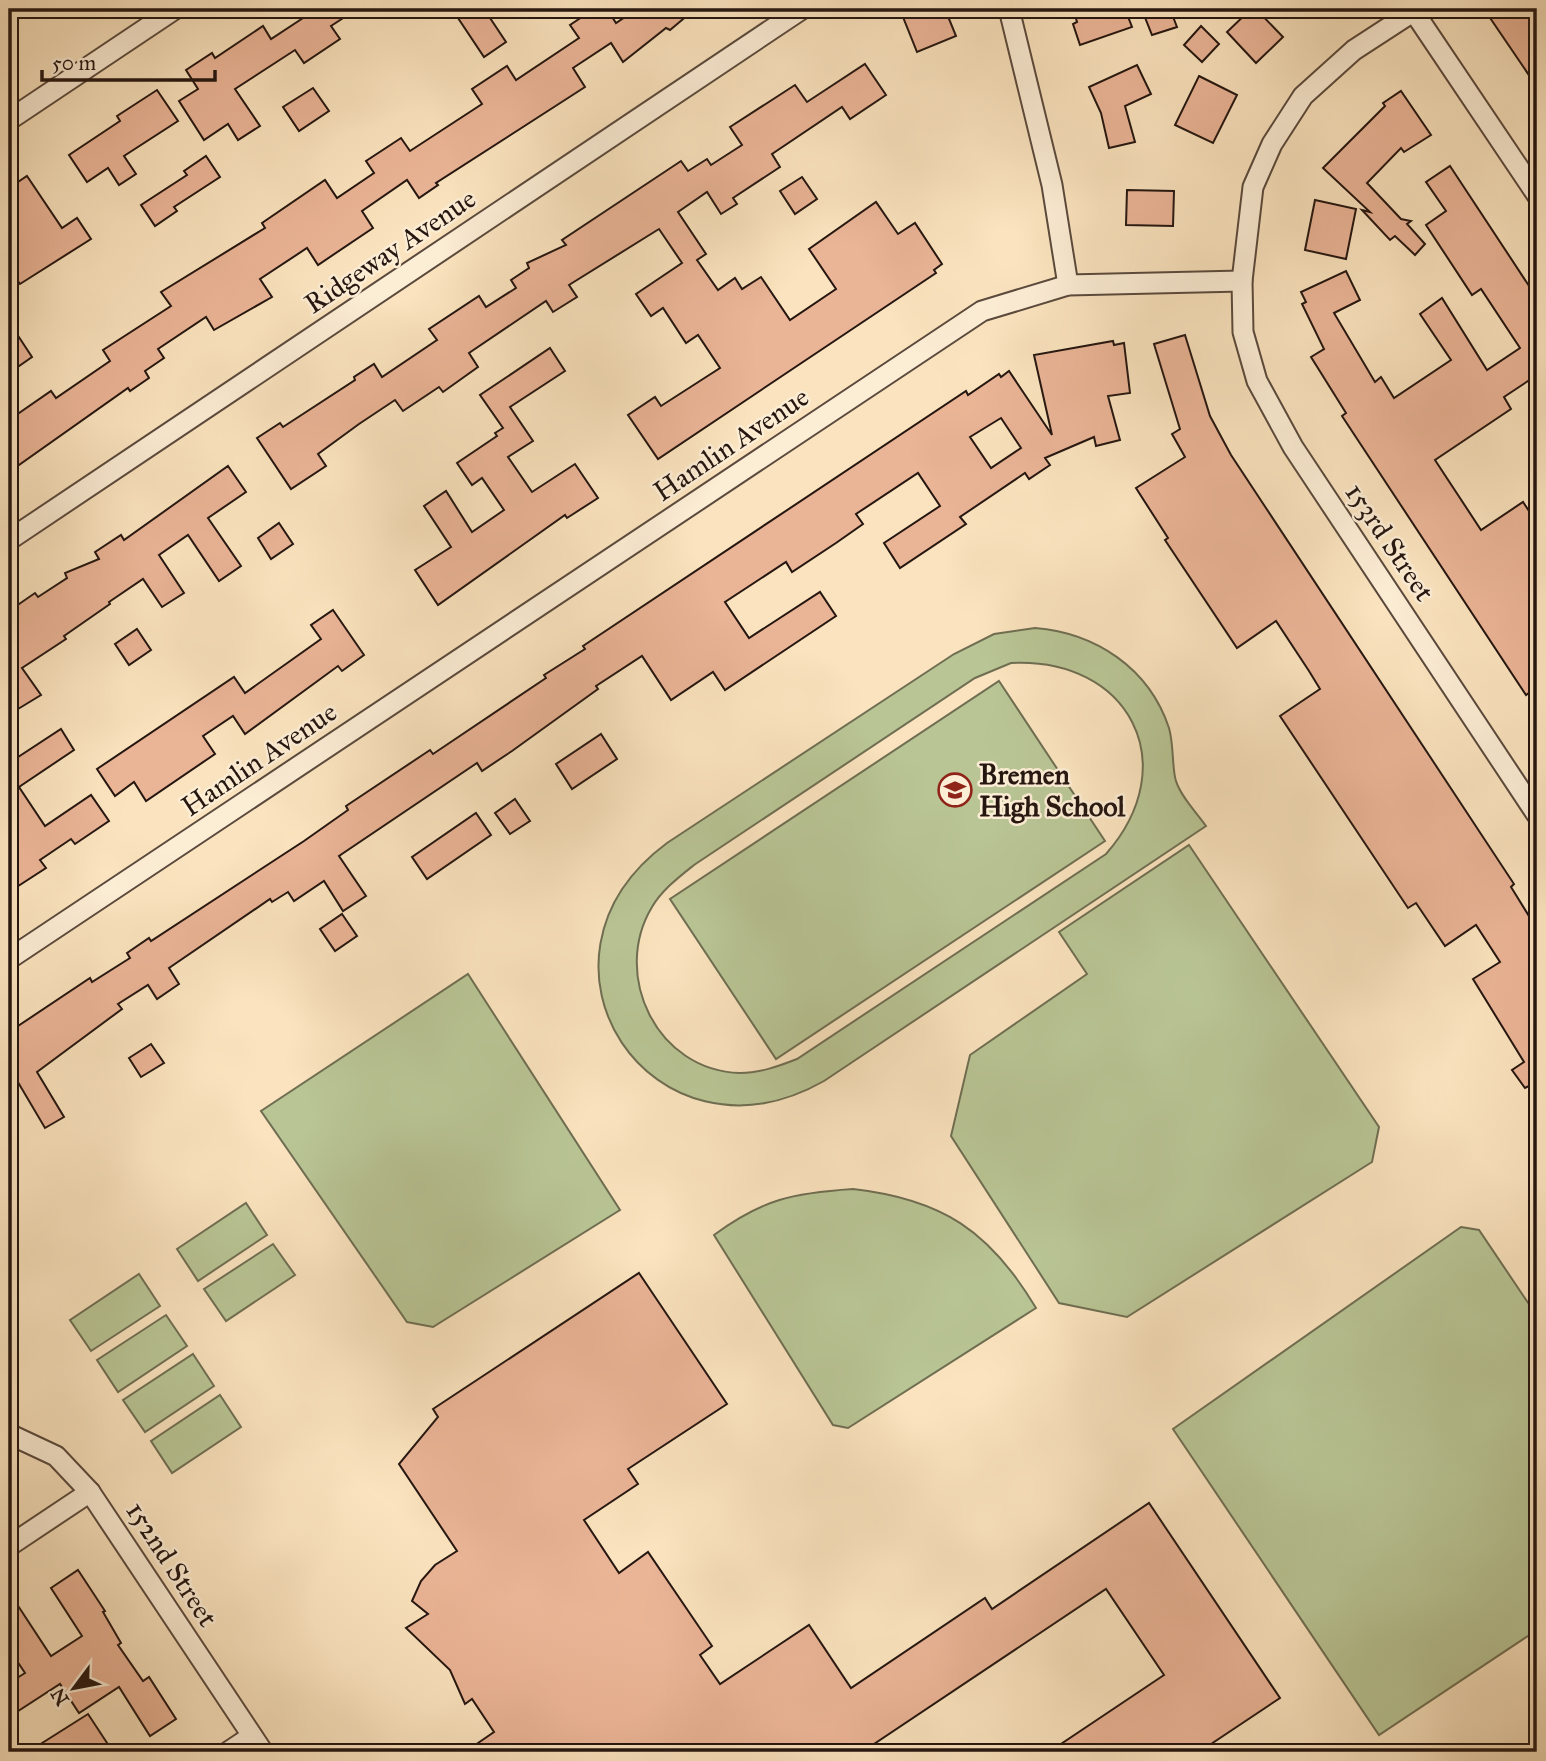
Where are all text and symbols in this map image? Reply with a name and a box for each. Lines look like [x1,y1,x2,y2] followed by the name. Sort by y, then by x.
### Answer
[42,38,215,82] scale bar
[52,50,97,76] text: 50 m
[298,181,482,321] street label: Ridgeway Avenue
[647,379,815,509] street label: Hamlin Avenue
[1338,476,1442,608] street label: 153rd Street
[175,694,343,824] street label: Hamlin Avenue
[979,757,1125,824] place label: Bremen High School
[936,771,974,809] school or university icon: Bremen High School
[119,1495,226,1633] street label: 152nd Street
[38,1652,108,1722] north arrow
[46,1684,74,1710] text: N

